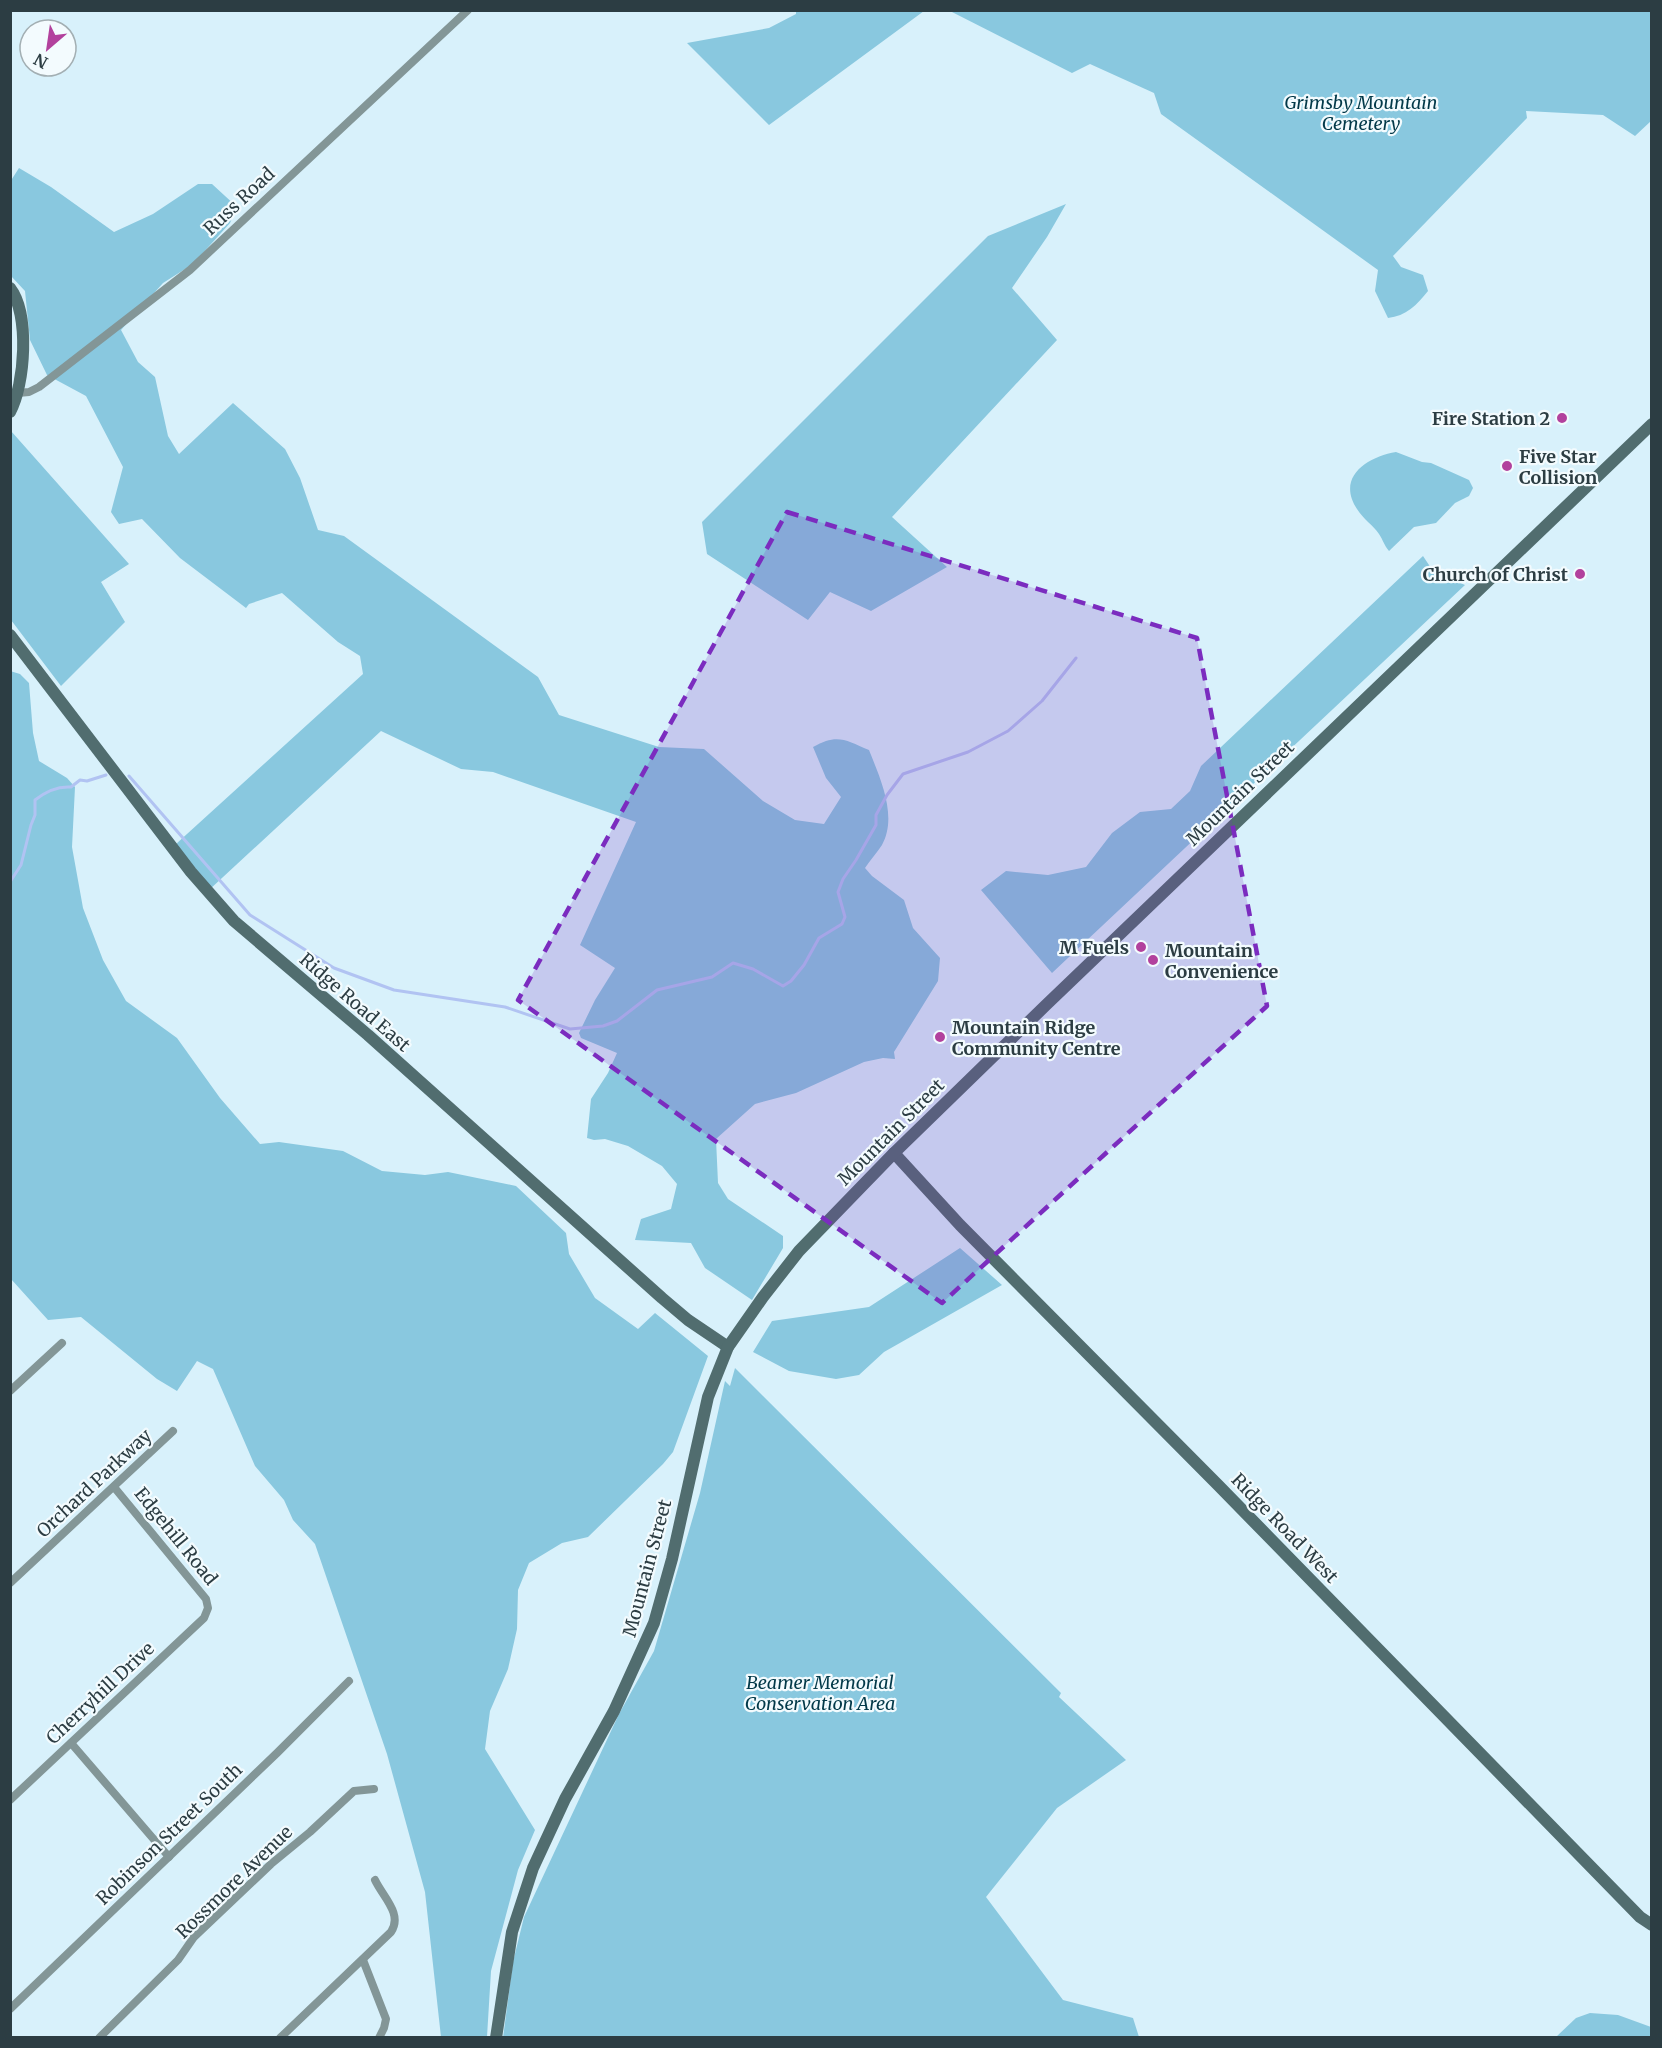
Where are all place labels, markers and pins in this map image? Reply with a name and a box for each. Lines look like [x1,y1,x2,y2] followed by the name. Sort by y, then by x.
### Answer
[1432,407,1550,430] place label: Fire Station 2
[1555,411,1569,425] marker: Fire Station 2
[1519,445,1597,489] place label: Five Star Collision
[1500,459,1514,473] marker: Five Star Collision
[1423,563,1569,586] place label: Church of Christ
[1573,567,1587,581] marker: Church of Christ
[1059,936,1129,959] place label: M Fuels
[1165,939,1279,983] place label: Mountain Convenience
[1134,940,1148,954] marker: M Fuels
[1146,953,1160,967] marker: Mountain Convenience
[952,1016,1121,1060] place label: Mountain Ridge Community Centre
[933,1030,947,1044] marker: Mountain Ridge Community Centre

